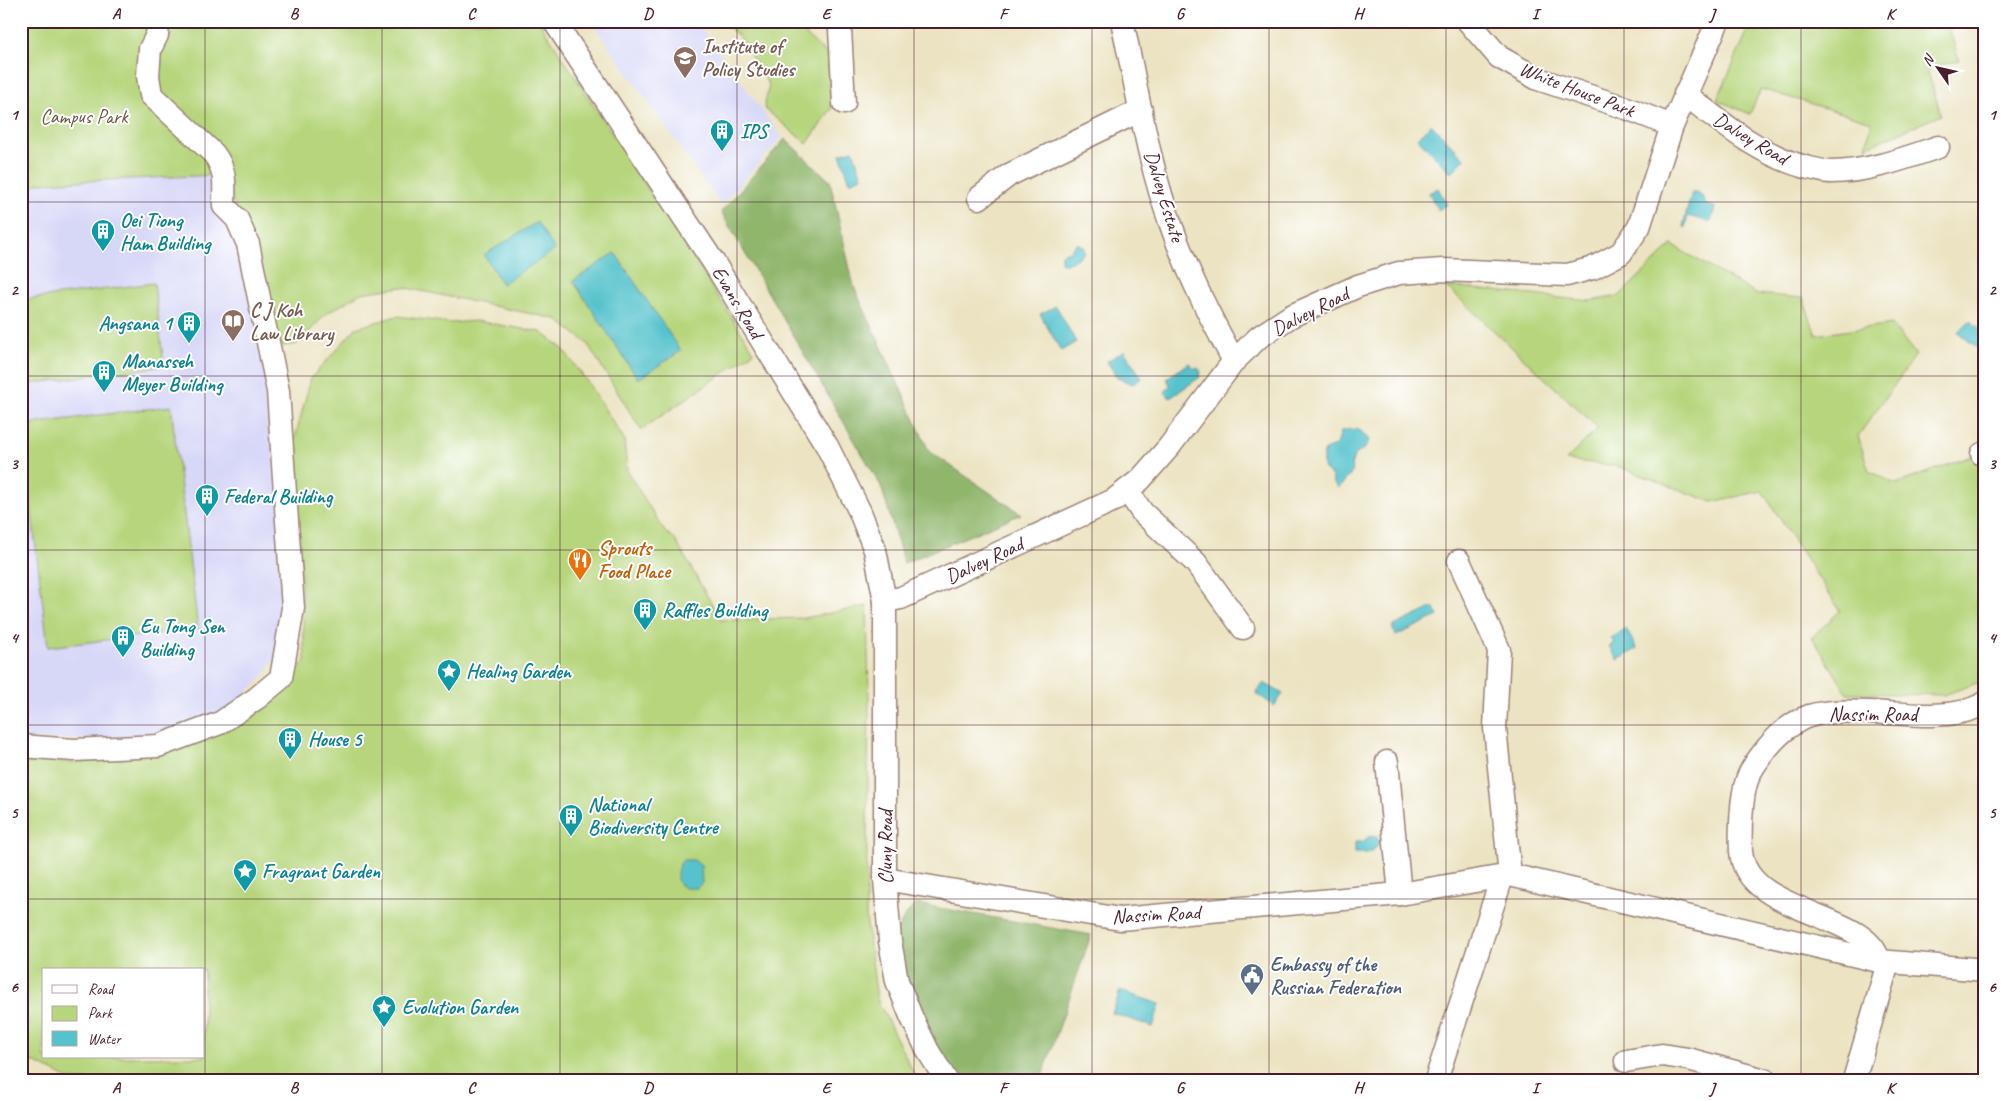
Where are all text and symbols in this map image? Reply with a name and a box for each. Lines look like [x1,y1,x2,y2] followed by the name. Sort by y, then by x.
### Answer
[112,4,122,24] text: A
[290,4,300,24] text: B
[467,4,477,24] text: C
[643,4,654,24] text: D
[822,4,833,24] text: E
[999,4,1010,24] text: F
[1176,4,1186,24] text: G
[1353,4,1365,24] text: H
[1532,4,1542,24] text: I
[1708,4,1717,24] text: J
[1886,4,1898,24] text: K
[702,34,796,82] place label: Institute of Policy Studies
[1914,42,1964,92] north arrow
[672,45,698,79] school or university icon: Institute of Policy Studies
[1918,51,1938,69] text: N
[1516,56,1639,123] street label: White House Park
[40,104,129,129] park label: Campus Park
[10,105,19,125] text: 1
[1988,105,1997,125] text: 1
[1709,106,1795,172] street label: Dalvey Road
[709,118,735,152] building icon: IPS
[740,119,770,144] place label: IPS
[1139,148,1191,246] street label: Dalvey Estate
[120,208,212,256] place label: Oei Tiong Ham Building
[90,218,116,252] building icon: Oei Tiong Ham Building
[706,262,770,346] street label: Evans Road
[10,280,19,300] text: 2
[1268,280,1356,341] street label: Dalvey Road
[1988,280,1997,300] text: 2
[250,298,336,347] place label: C J Koh Law Library
[220,308,246,342] library icon: C J Koh Law Library
[176,310,202,344] building icon: Angsana 1
[98,311,174,336] place label: Angsana 1
[122,349,224,397] place label: Manasseh Meyer Building
[91,359,117,393] building icon: Manasseh Meyer Building
[10,454,19,474] text: 3
[1988,454,1997,474] text: 3
[194,483,220,517] building icon: Federal Building
[224,484,334,509] place label: Federal Building
[941,530,1030,589] street label: Dalvey Road
[598,536,672,584] place label: Sprouts Food Place
[567,547,593,581] restaurant icon: Sprouts Food Place
[632,597,658,631] building icon: Raffles Building
[662,598,769,623] place label: Raffles Building
[140,614,227,662] place label: Eu Tong Sen Building
[110,624,136,658] building icon: Eu Tong Sen Building
[10,628,19,648] text: 4
[1988,628,1997,648] text: 4
[436,658,462,692] place icon: Healing Garden
[466,659,573,684] place label: Healing Garden
[1829,702,1920,727] street label: Nassim Road
[277,726,303,760] building icon: House 5
[308,727,364,752] place label: House 5
[588,792,720,840] place label: National Biodiversity Centre
[11,803,20,823] text: 5
[558,803,584,837] building icon: National Biodiversity Centre
[1989,803,1998,823] text: 5
[873,807,898,884] street label: Cluny Road
[232,858,258,892] place icon: Fragrant Garden
[262,859,381,884] place label: Fragrant Garden
[1111,900,1204,929] street label: Nassim Road
[1270,952,1402,1000] place label: Embassy of the Russian Federation
[1239,962,1265,996] public building icon: Embassy of the Russian Federation
[42,968,205,1058] legend
[10,977,19,997] text: 6
[1988,977,1997,997] text: 6
[88,980,115,999] text: Road
[371,994,397,1028] place icon: Evolution Garden
[402,995,519,1020] place label: Evolution Garden
[88,1004,113,1023] text: Park
[88,1030,122,1049] text: Water
[112,1078,122,1098] text: A
[290,1078,300,1098] text: B
[467,1078,477,1098] text: C
[643,1078,654,1098] text: D
[822,1078,833,1098] text: E
[999,1078,1010,1098] text: F
[1176,1078,1186,1098] text: G
[1353,1078,1365,1098] text: H
[1532,1078,1542,1098] text: I
[1708,1078,1717,1098] text: J
[1886,1078,1898,1098] text: K

